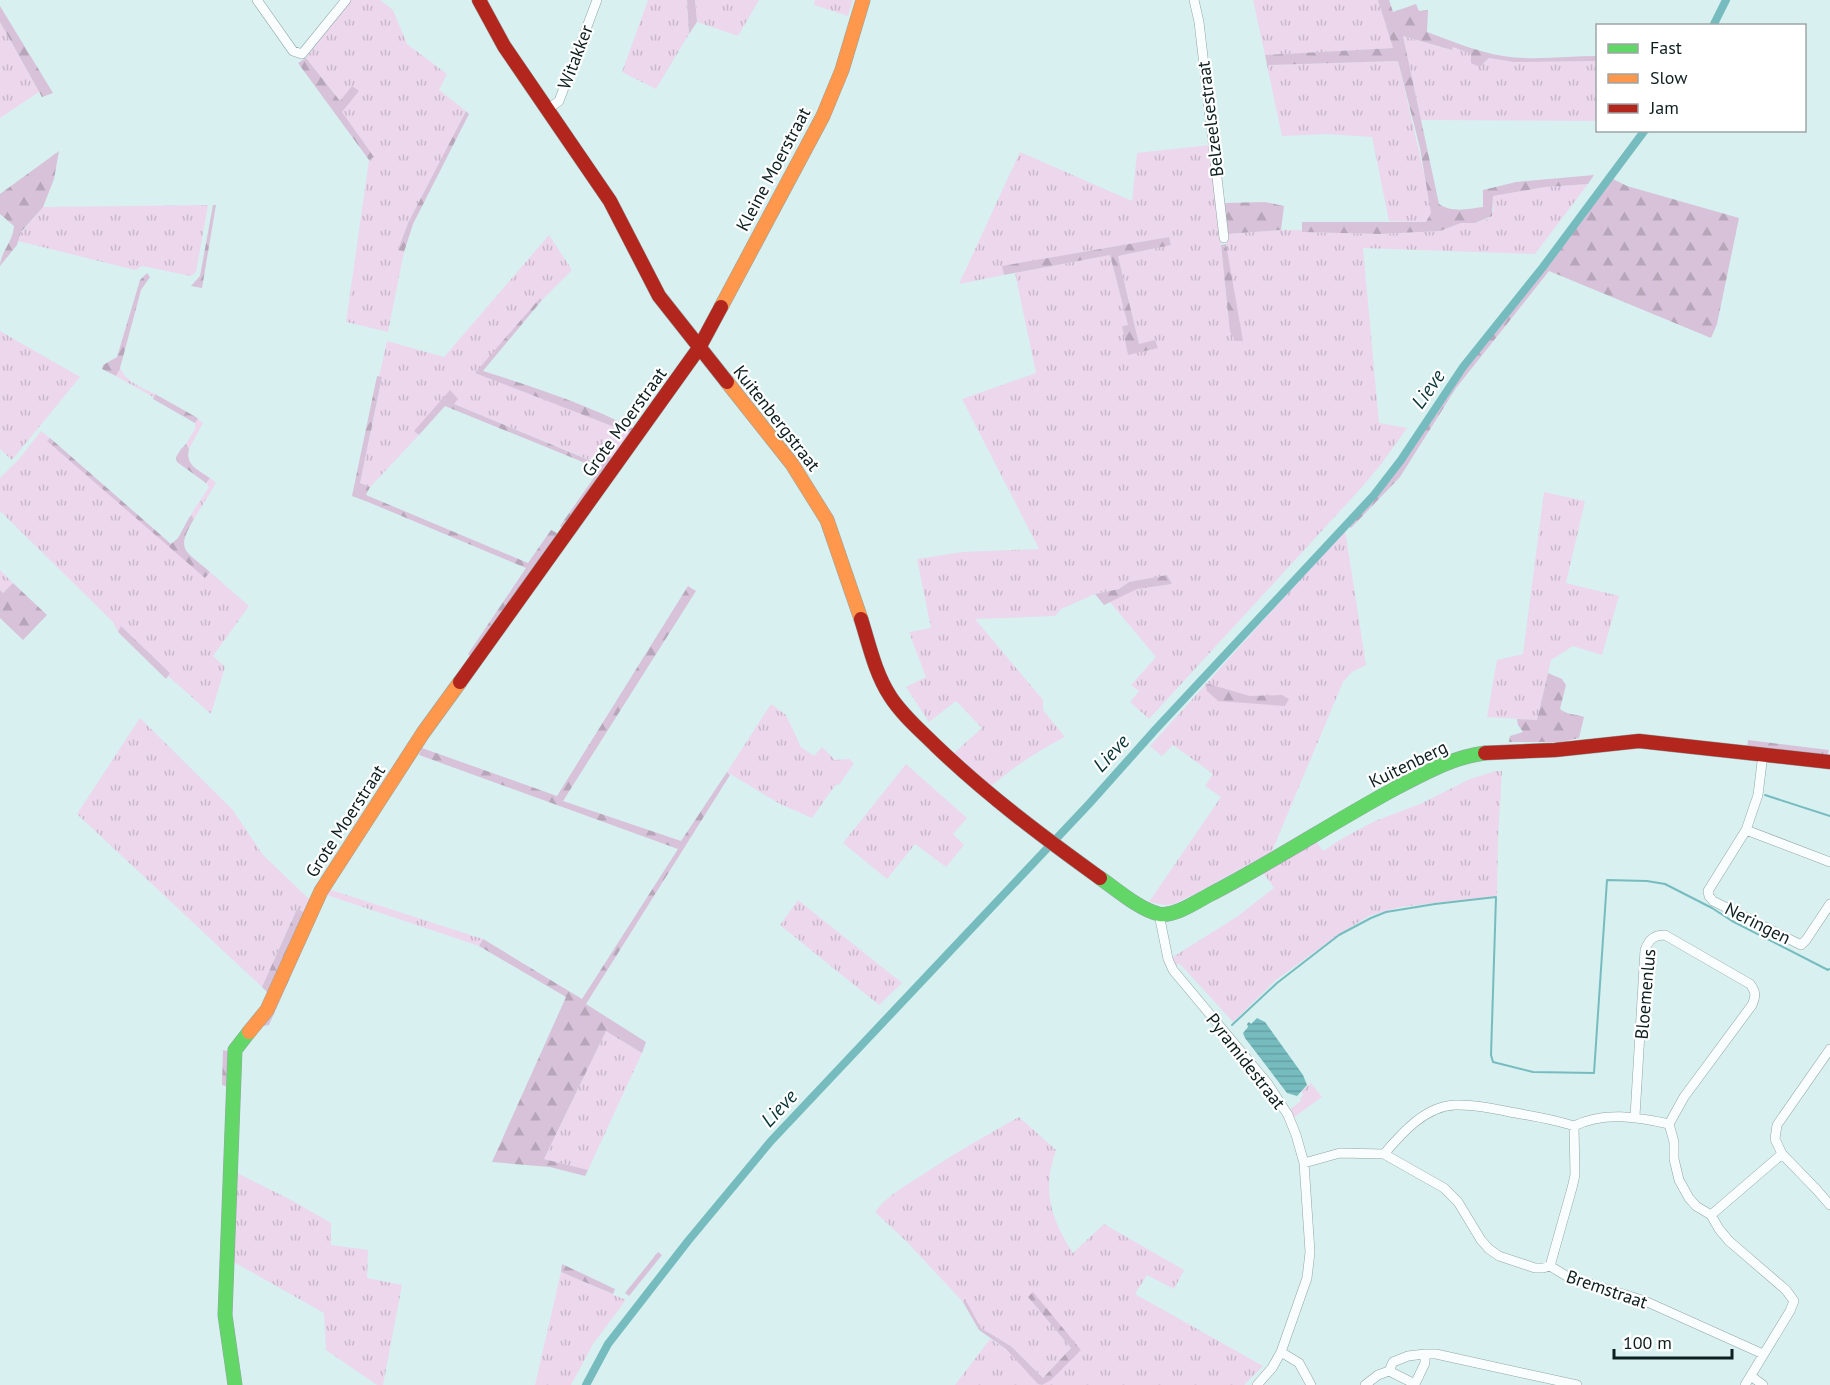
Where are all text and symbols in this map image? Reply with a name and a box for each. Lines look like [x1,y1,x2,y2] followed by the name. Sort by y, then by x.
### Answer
[552,22,598,92] street label: Witakker
[1596,24,1806,132] legend
[1650,36,1682,59] text: Fast
[1191,60,1229,178] street label: Belzeelsestraat
[1650,66,1688,89] text: Slow
[1649,96,1679,119] text: Jam
[731,103,815,235] street label: Kleine Moerstraat
[728,360,826,476] street label: Kuitenbergstraat
[577,363,671,481] street label: Grote Moerstraat
[1405,364,1451,414] water label: Lieve
[1087,728,1135,777] water label: Lieve
[1365,735,1451,793] street label: Kuitenberg
[300,760,390,882] street label: Grote Moerstraat
[1721,897,1795,949] street label: Neringen
[1630,948,1660,1040] street label: Bloemenlus
[1201,1008,1291,1114] street label: Pyramidestraat
[755,1083,803,1132] water label: Lieve
[1563,1264,1651,1314] street label: Bremstraat
[1614,1322,1732,1360] scale bar
[1623,1331,1672,1354] text: 100 m

